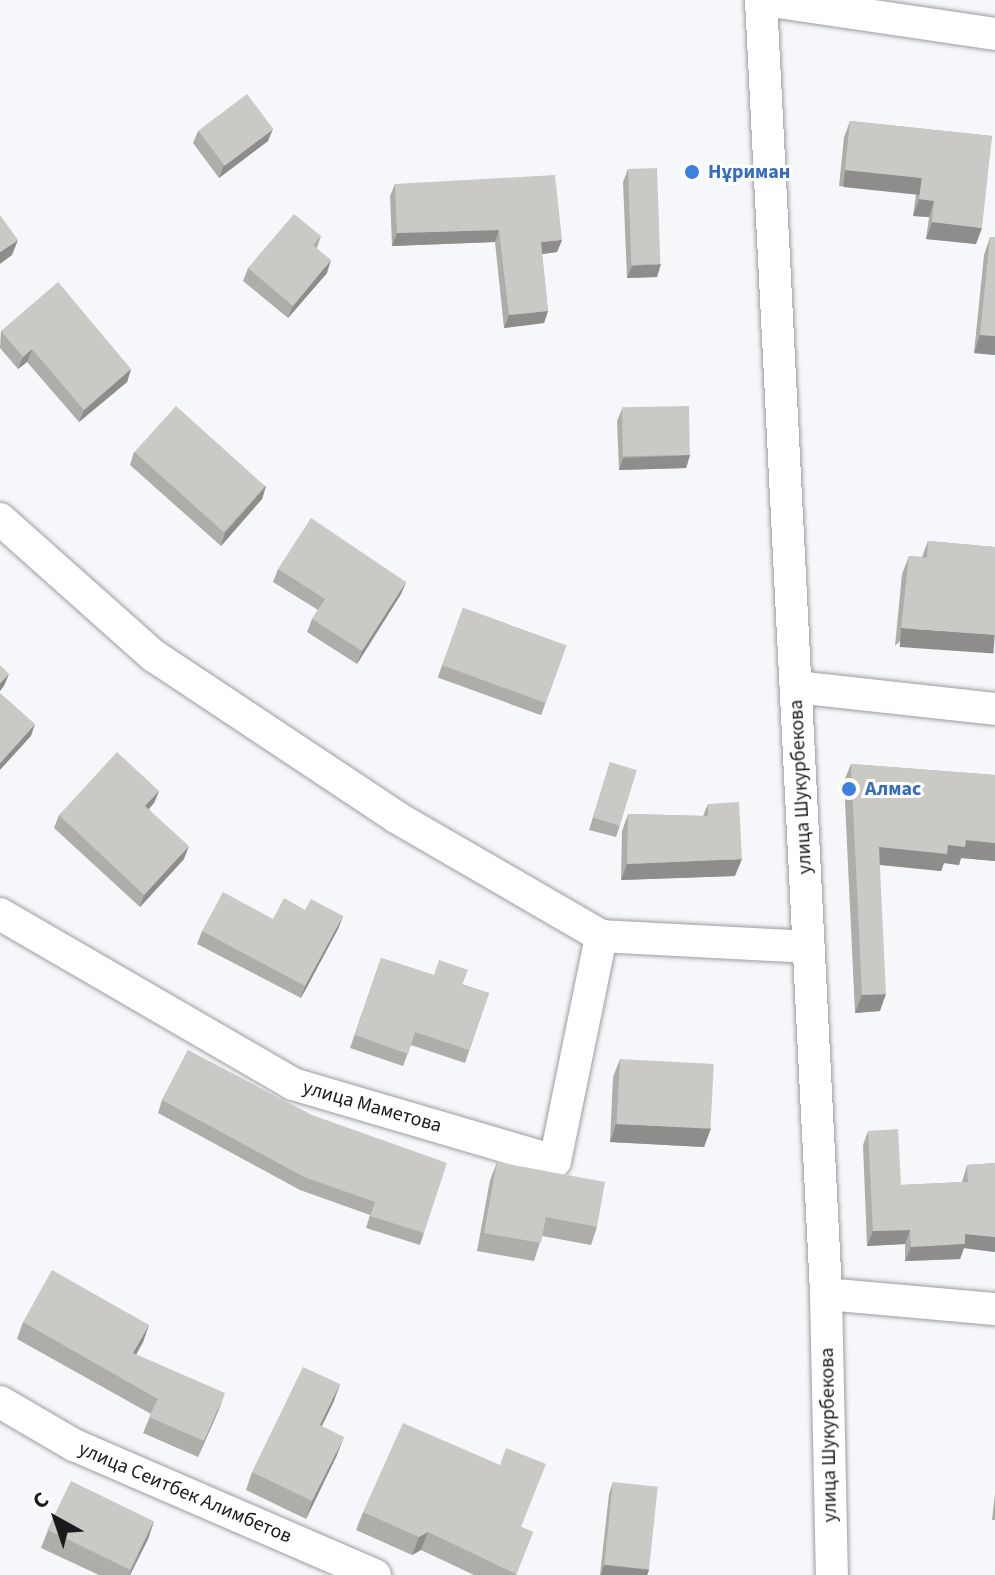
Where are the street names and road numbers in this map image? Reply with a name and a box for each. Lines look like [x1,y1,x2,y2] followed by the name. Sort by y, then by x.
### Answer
[784,699,818,875] street label: улица Шукурбекова
[300,1076,444,1138] street label: улица Маметова
[815,1347,843,1523] street label: улица Шукурбекова
[75,1437,295,1549] street label: улица Сеитбек Алимбетов

